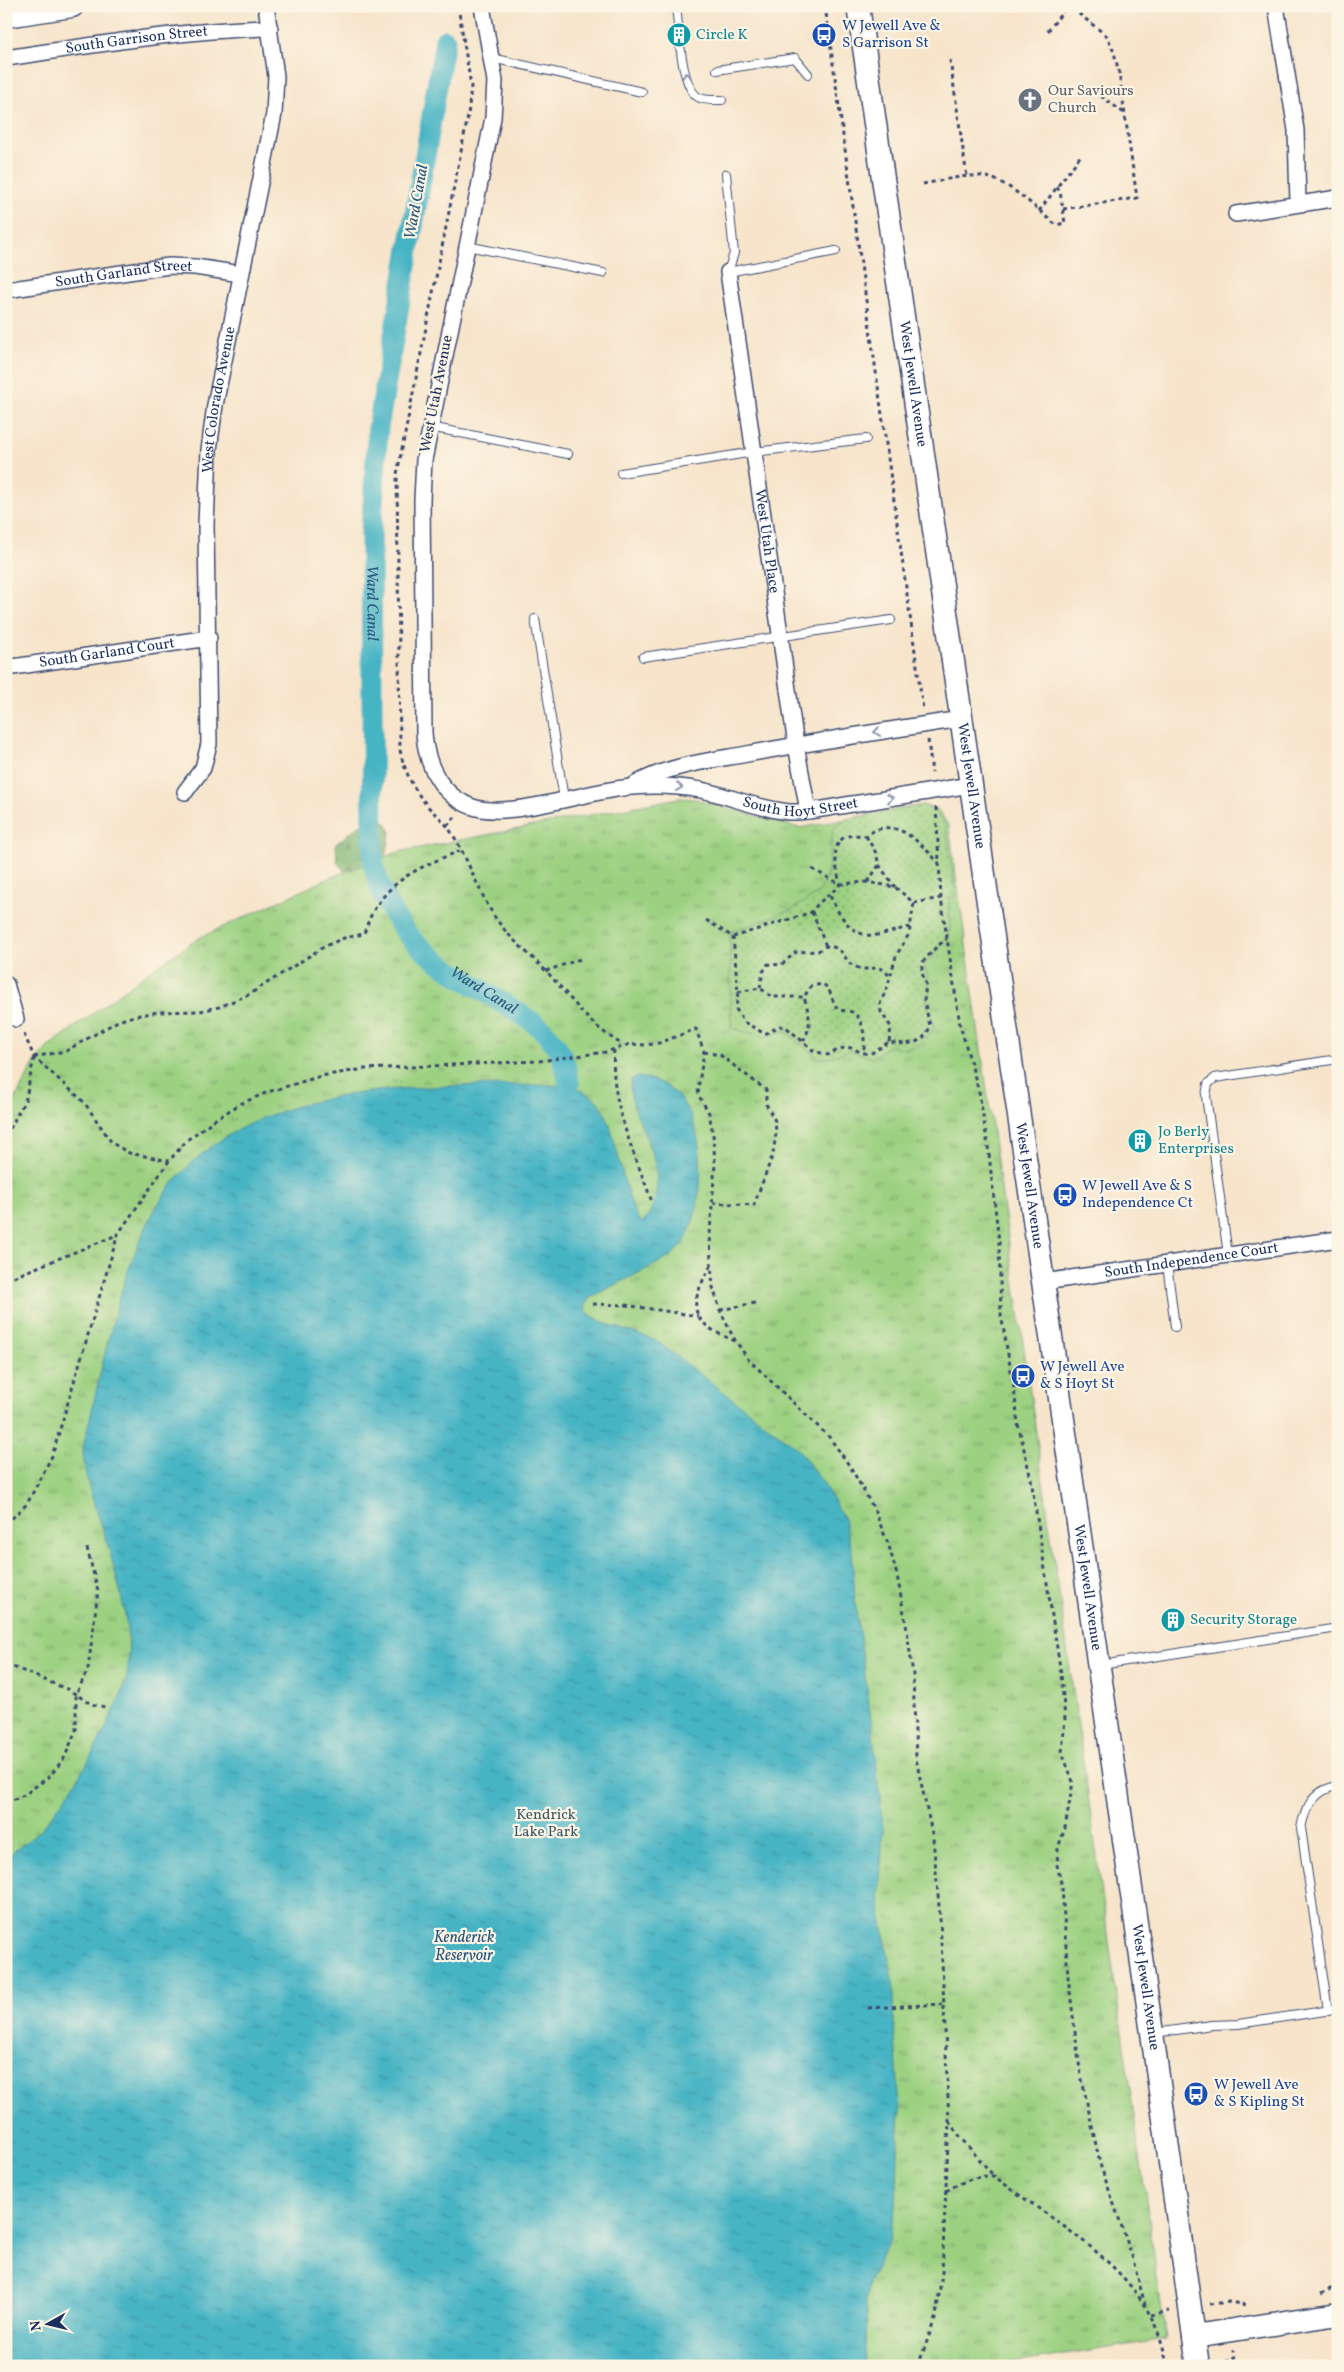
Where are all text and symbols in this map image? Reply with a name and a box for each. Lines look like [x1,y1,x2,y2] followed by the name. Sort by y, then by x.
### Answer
[842,16,941,54] place label: W Jewell Ave & S Garrison St
[64,21,209,59] street label: South Garrison Street
[666,22,692,48] building icon: Circle K
[811,22,837,48] bus stop icon: W Jewell Ave & S Garrison St
[696,25,748,46] place label: Circle K
[682,72,692,81] one-way arrow
[1048,81,1134,119] place label: Our Saviours Church
[1017,87,1043,113] church icon: Our Saviours Church
[400,163,434,241] water label: Ward Canal
[54,255,193,293] street label: South Garland Street
[893,320,932,449] street label: West Jewell Avenue
[198,325,241,473] street label: West Colorado Avenue
[415,333,459,455] street label: West Utah Avenue
[749,488,785,595] street label: West Utah Place
[360,565,383,641] water label: Ward Canal
[38,633,176,673] street label: South Garland Court
[952,721,991,850] street label: West Jewell Avenue
[873,727,881,737] one-way arrow
[676,781,684,792] one-way arrow
[740,792,859,823] street label: South Hoyt Street
[887,793,895,804] one-way arrow
[445,962,521,1020] water label: Ward Canal
[1010,1121,1049,1250] street label: West Jewell Avenue
[1158,1122,1234,1160] place label: Jo Berly Enterprises
[1127,1128,1153,1154] building icon: Jo Berly Enterprises
[1082,1176,1193,1214] place label: W Jewell Ave & S Independence Ct
[1052,1182,1078,1208] bus stop icon: W Jewell Ave & S Independence Ct
[1103,1237,1280,1284] street label: South Independence Court
[1040,1357,1125,1395] place label: W Jewell Ave & S Hoyt St
[1010,1363,1036,1389] bus stop icon: W Jewell Ave & S Hoyt St
[1068,1523,1107,1652] street label: West Jewell Avenue
[1160,1607,1186,1633] building icon: Security Storage
[1190,1610,1297,1631] place label: Security Storage
[514,1805,578,1843] park label: Kendrick Lake Park
[1126,1923,1165,2052] street label: West Jewell Avenue
[434,1927,495,1967] water label: Kenderick Reservoir
[1214,2075,1305,2113] place label: W Jewell Ave & S Kipling St
[1183,2081,1209,2107] bus stop icon: W Jewell Ave & S Kipling St
[22,2300,72,2350] north arrow
[26,2319,47,2332] text: N

